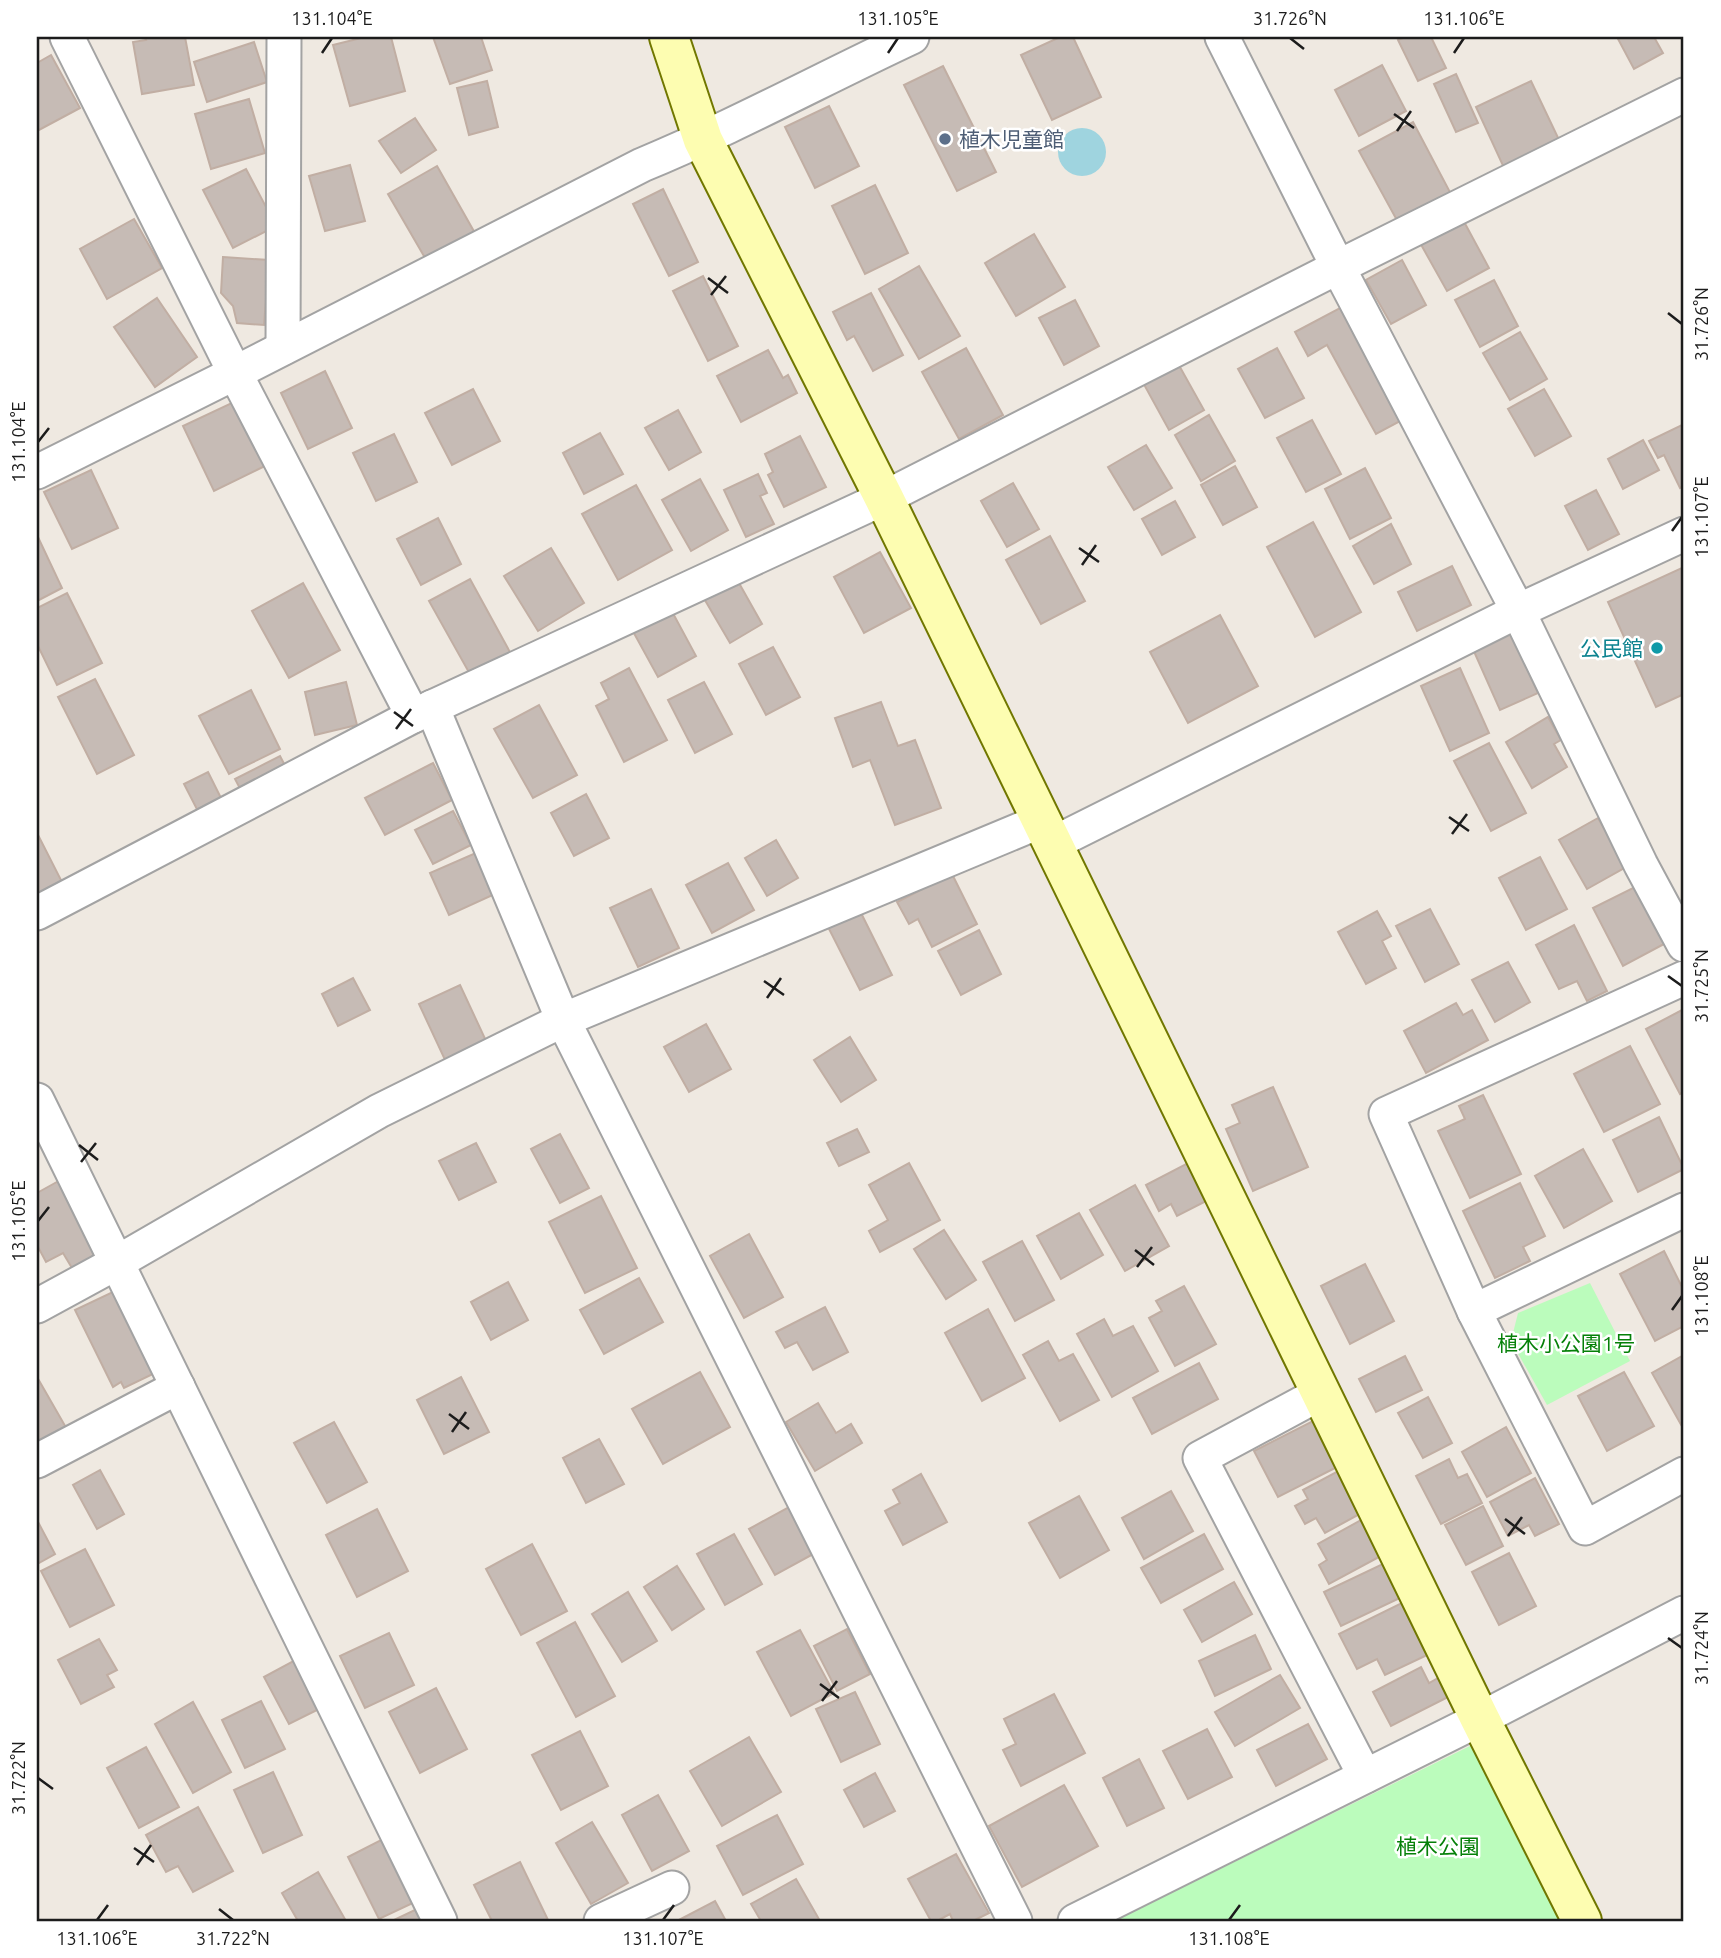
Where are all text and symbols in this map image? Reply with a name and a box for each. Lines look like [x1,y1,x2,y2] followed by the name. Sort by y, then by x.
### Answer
[291,8,373,28] text: 131.104°E
[857,8,939,28] text: 131.105°E
[1253,8,1327,28] text: 31.726°N
[1423,8,1505,28] text: 131.106°E
[959,127,1064,151] place label: 植木児童館
[937,131,953,147] marker: 植木児童館
[1691,287,1711,361] text: 31.726°N
[8,401,28,483] text: 131.104°E
[1691,476,1711,558] text: 131.107°E
[1580,636,1643,660] place label: 公民館
[1649,640,1665,656] marker: 公民館
[1691,949,1711,1023] text: 31.725°N
[8,1180,28,1262] text: 131.105°E
[1691,1255,1711,1337] text: 131.108°E
[1497,1331,1635,1355] park label: 植木小公園1号
[1691,1611,1711,1685] text: 31.724°N
[8,1741,28,1815] text: 31.722°N
[1396,1834,1480,1858] park label: 植木公園
[56,1928,138,1948] text: 131.106°E
[196,1928,270,1948] text: 31.722°N
[622,1928,704,1948] text: 131.107°E
[1188,1928,1270,1948] text: 131.108°E

